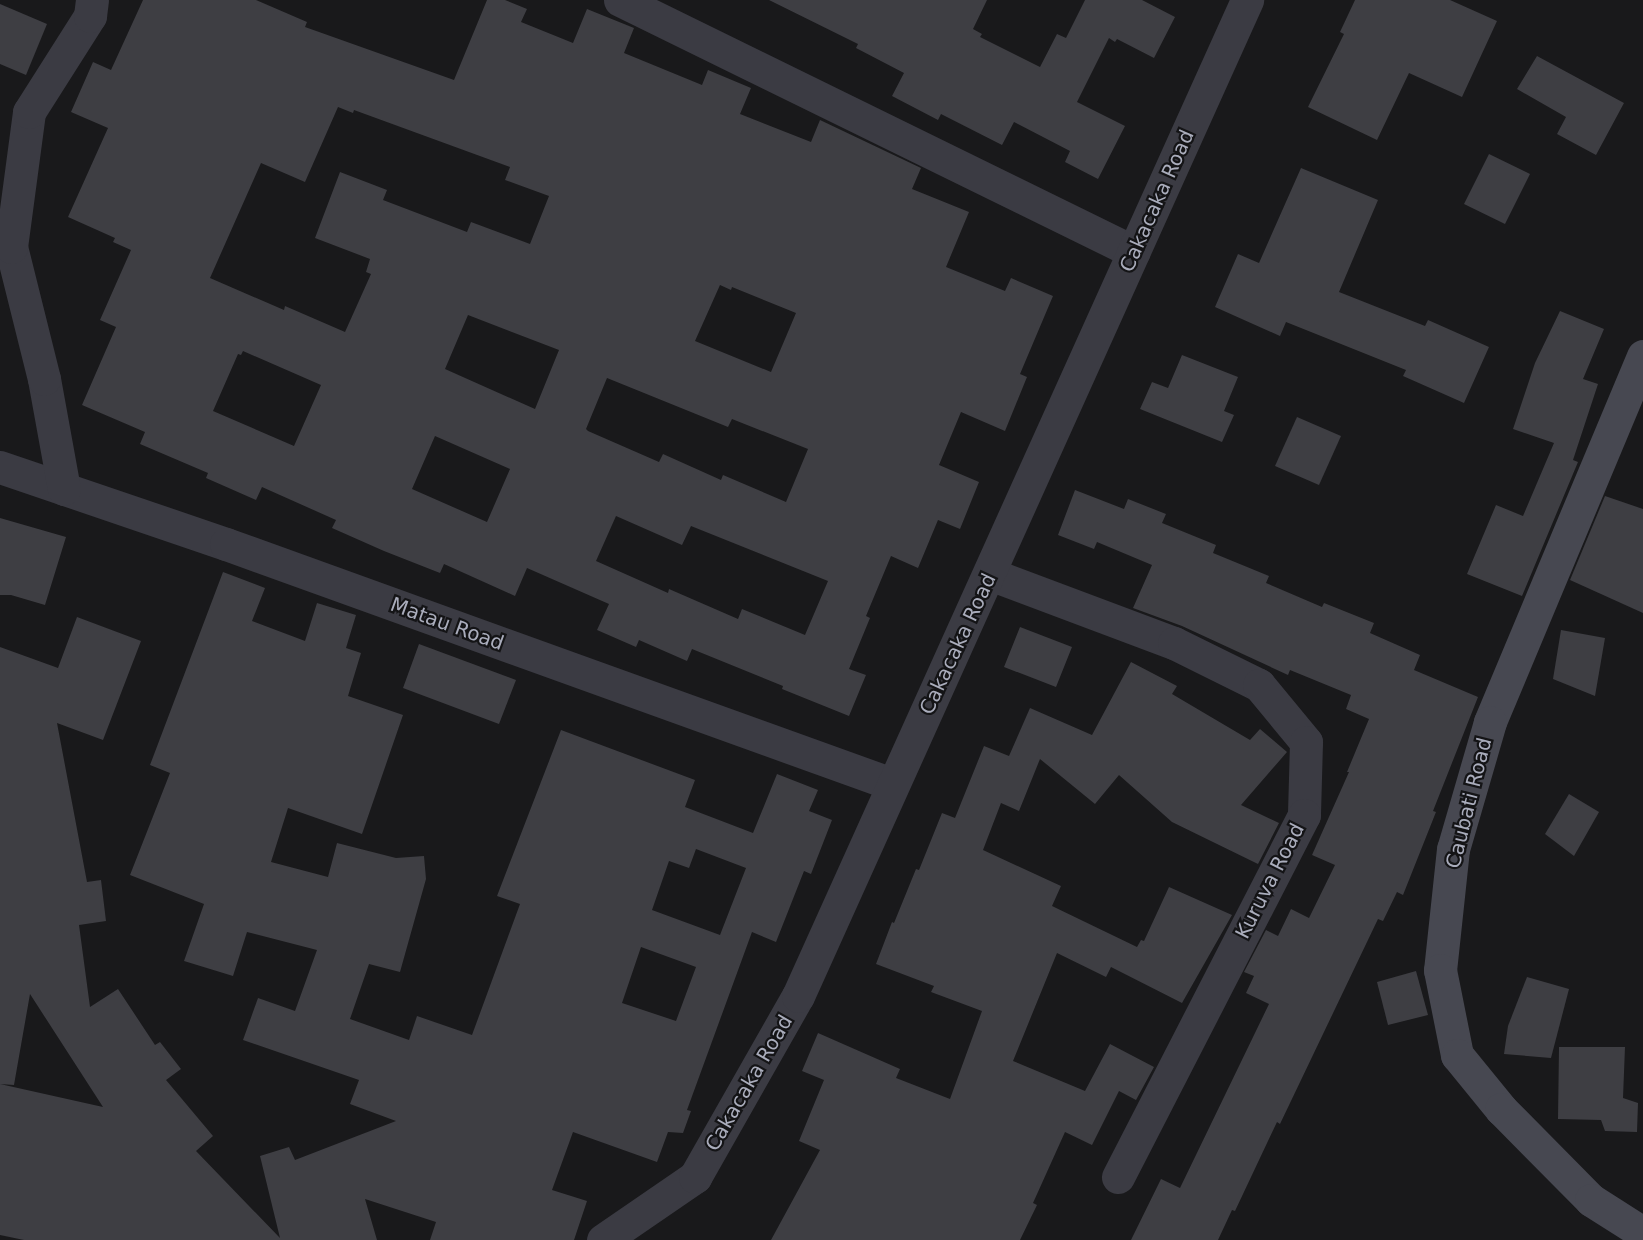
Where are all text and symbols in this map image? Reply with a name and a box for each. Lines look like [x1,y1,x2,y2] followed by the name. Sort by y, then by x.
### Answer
[1115,126,1199,276] street label: Cakacaka Road
[915,570,1001,718] street label: Cakacaka Road
[387,592,507,656] street label: Matau Road
[1441,735,1497,871] street label: Caubati Road
[1231,819,1309,943] street label: Kuruva Road
[700,1011,798,1155] street label: Cakacaka Road

